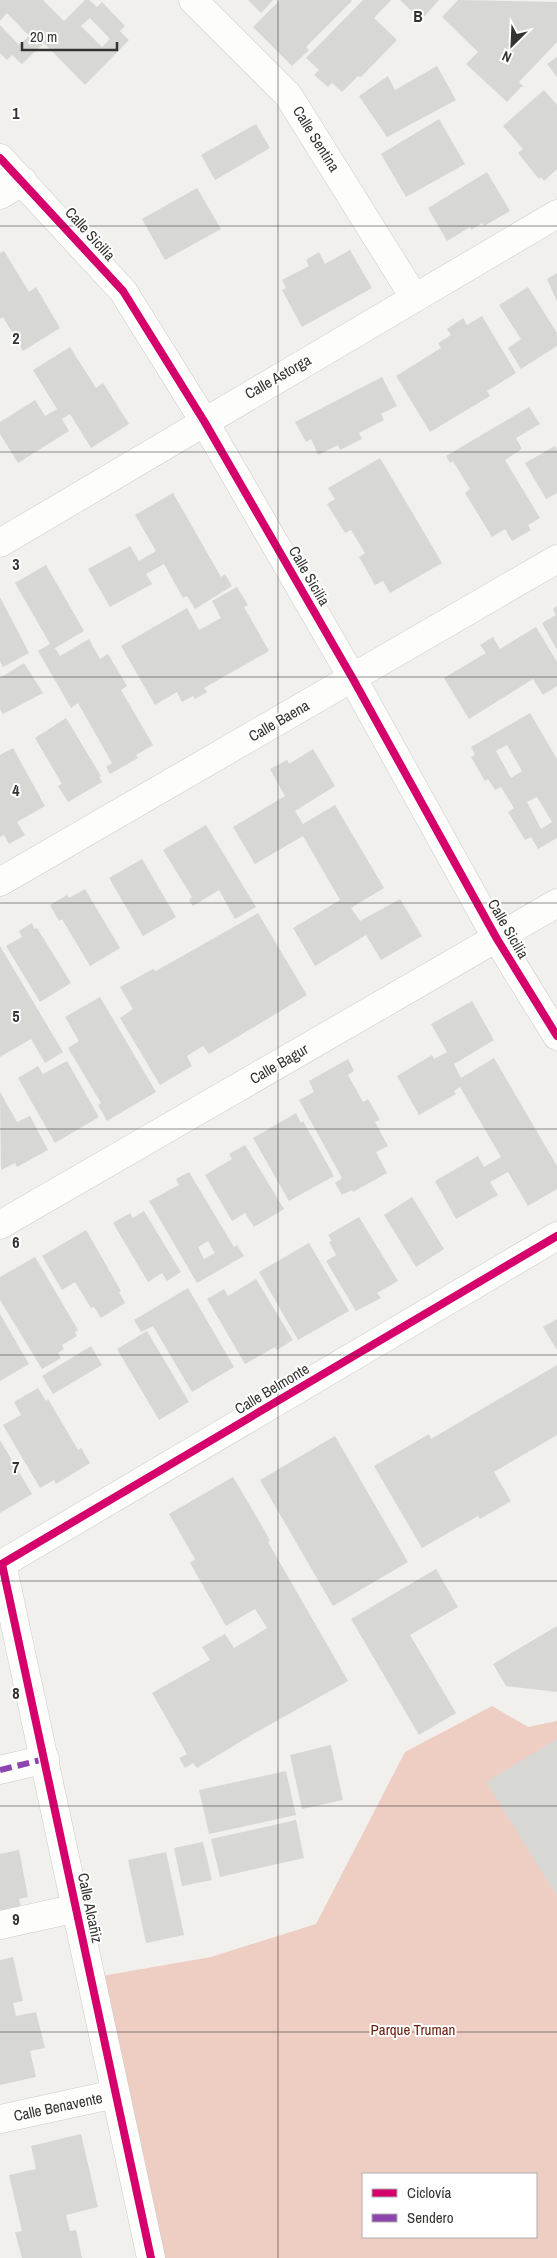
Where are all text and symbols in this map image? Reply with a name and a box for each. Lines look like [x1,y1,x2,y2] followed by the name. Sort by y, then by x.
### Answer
[413,5,423,27] text: B
[22,20,118,52] scale bar
[487,20,537,70] north arrow
[30,26,57,47] text: 20 m
[499,47,514,67] text: N
[12,102,20,124] text: 1
[288,102,345,176] street label: Calle Sentina
[61,202,120,265] street label: Calle Sicilia
[12,327,20,349] text: 2
[241,349,315,404] street label: Calle Astorga
[284,542,335,610] street label: Calle Sicilia
[12,553,20,575] text: 3
[244,695,313,746] street label: Calle Baena
[12,779,20,801] text: 4
[483,895,534,963] street label: Calle Sicilia
[12,1005,20,1027] text: 5
[246,1038,312,1089] street label: Calle Bagur
[12,1231,20,1253] text: 6
[231,1358,313,1419] street label: Calle Belmonte
[12,1456,20,1478] text: 7
[12,1682,20,1704] text: 8
[73,1871,108,1945] street label: Calle Alcañiz
[12,1908,20,1930] text: 9
[371,2019,455,2040] park label: Parque Truman
[12,2087,104,2126] street label: Calle Benavente
[362,2173,537,2238] legend
[407,2182,452,2203] text: Ciclovía
[407,2207,454,2228] text: Sendero

